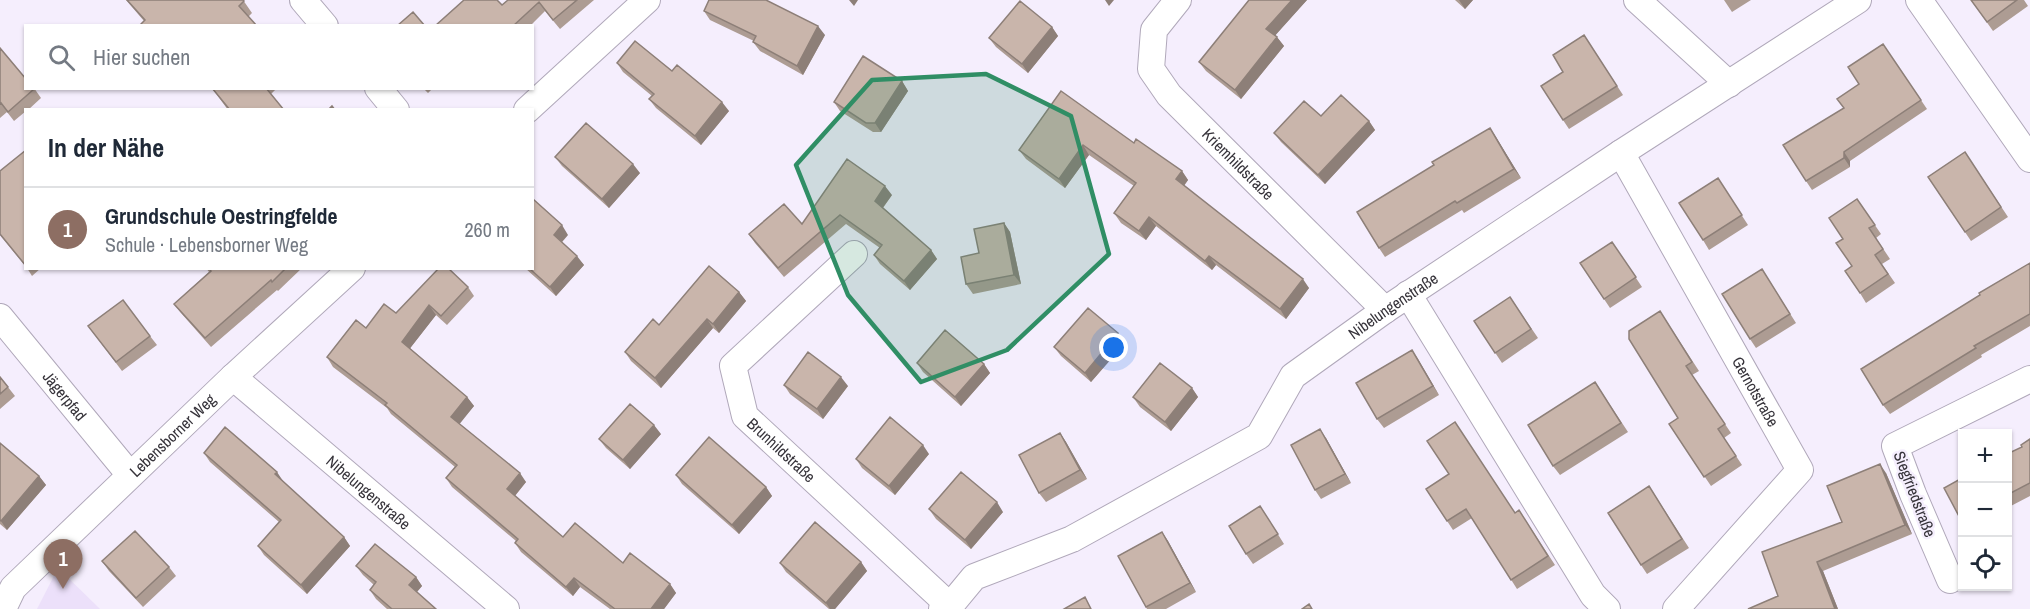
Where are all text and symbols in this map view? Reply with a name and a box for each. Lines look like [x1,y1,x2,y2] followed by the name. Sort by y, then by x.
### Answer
[24,24,534,90] search box
[45,41,78,74] icon: search
[93,42,190,72] text: Hier suchen
[1197,123,1279,205] street label: Kriemhildstraße
[48,130,164,165] text: In der Nähe
[105,201,338,231] text: Grundschule Oestringfelde
[63,216,72,243] text: 1
[464,216,510,243] text: 260 m
[105,231,308,258] text: Schule · Lebensborner Weg
[1344,267,1442,344] street label: Nibelungenstraße
[1099,333,1128,362] your location
[1727,353,1784,431] street label: Gernotstraße
[38,366,92,425] street label: Jägerpfad
[124,388,221,482] street label: Lebensborner Weg
[742,412,821,487] street label: Brunhildstraße
[1958,429,2012,591] map controls
[1958,429,2012,483] button: +
[1889,448,1941,540] street label: Siegfriedstraße
[322,450,416,534] street label: Nibelungenstraße
[1958,483,2012,537] button: −
[1958,537,2012,591] button: locate
[44,540,82,589] pin: 1

